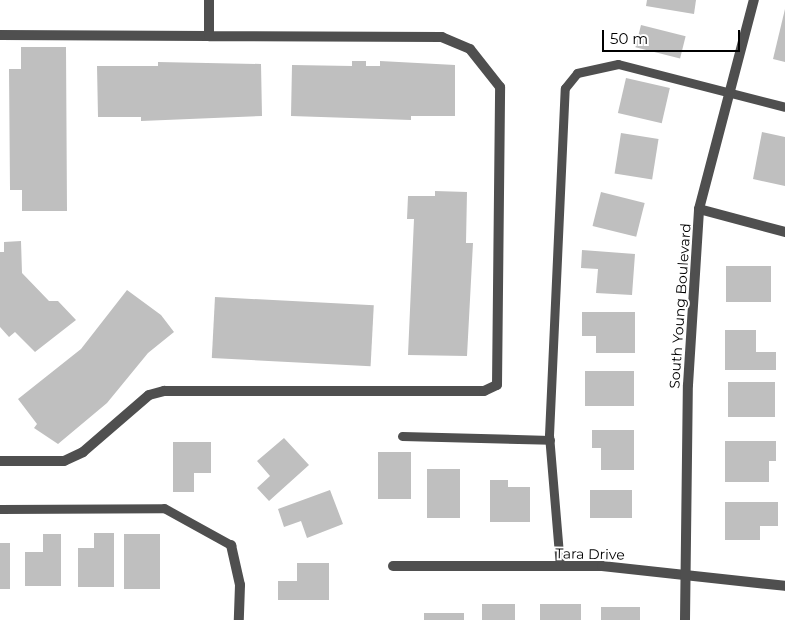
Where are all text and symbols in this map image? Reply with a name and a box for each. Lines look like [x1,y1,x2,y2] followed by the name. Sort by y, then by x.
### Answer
[605,20,742,52] scale bar
[610,29,648,48] text: 50 m
[666,223,694,389] street label: South Young Boulevard
[555,545,625,563] street label: Tara Drive

